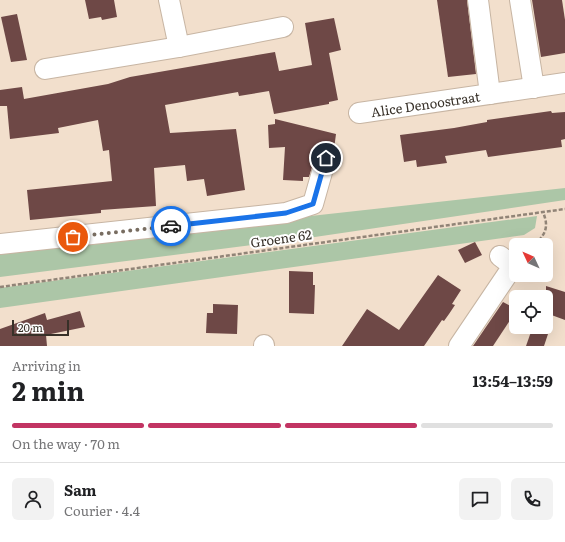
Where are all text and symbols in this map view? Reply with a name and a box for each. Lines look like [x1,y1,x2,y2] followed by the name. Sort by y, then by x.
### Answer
[369,86,482,121] street label: Alice Denoostraat
[309,141,343,175] pin
[315,147,337,169] icon: home
[151,206,191,246] courier
[160,215,182,237] icon: car
[56,220,90,254] pin
[249,224,313,252] street label: Groene 62
[62,226,84,248] icon: bag
[509,238,553,282] north arrow
[509,238,553,334] map controls
[509,290,553,334] button: locate
[12,318,69,337] scale bar
[18,319,43,335] text: 20 m
[12,356,81,375] text: Arriving in
[473,369,553,392] text: 13:54–13:59
[12,370,85,409] text: 2 min
[12,434,120,453] text: On the way · 70 m
[12,478,54,520] button: person
[64,478,97,501] text: Sam
[459,478,501,520] button: chat
[511,478,553,520] button: phone
[64,501,140,520] text: Courier · 4.4

